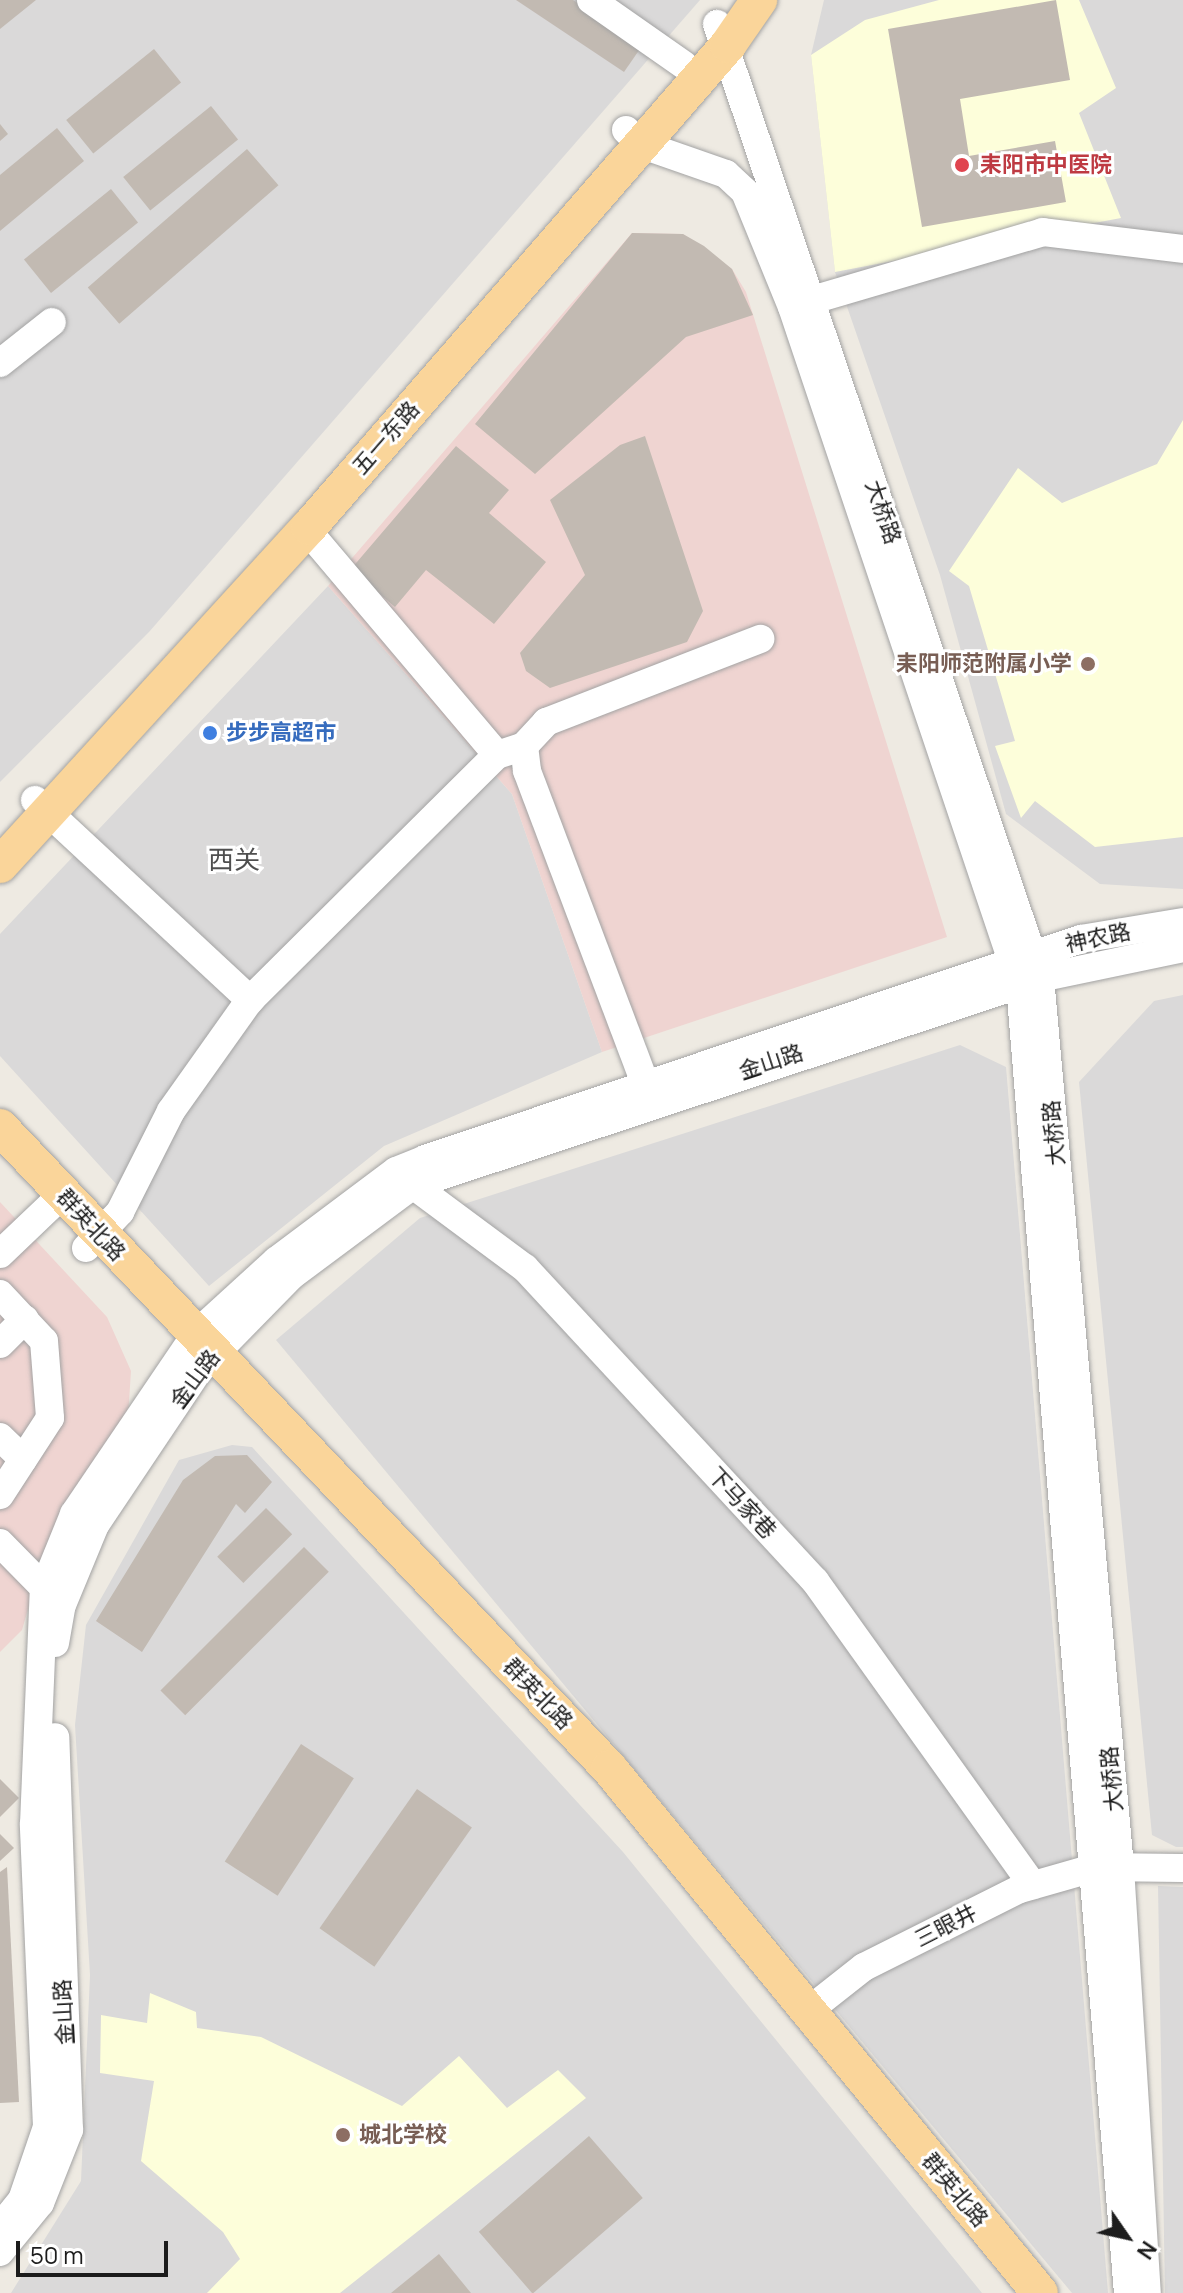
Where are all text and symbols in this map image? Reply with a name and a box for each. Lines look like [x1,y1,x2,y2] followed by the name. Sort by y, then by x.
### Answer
[980,152,1112,178] place label: 耒阳市中医院
[951,154,973,176] marker: 耒阳市中医院
[347,396,425,480] street label: 五一东路
[860,477,906,547] street label: 大桥路
[896,651,1072,677] place label: 耒阳师范附属小学
[1079,655,1097,673] marker: 耒阳师范附属小学
[226,720,336,746] place label: 步步高超市
[201,724,219,742] marker: 步步高超市
[208,844,260,876] district label: 西关
[1063,918,1133,958] street label: 神农路
[736,1039,806,1085] street label: 金山路
[1038,1099,1070,1167] street label: 大桥路
[51,1184,131,1266] street label: 群英北路
[165,1345,225,1413] street label: 金山路
[702,1462,782,1544] street label: 下马家巷
[498,1653,578,1735] street label: 群英北路
[1096,1745,1128,1813] street label: 大桥路
[911,1899,981,1953] street label: 三眼井
[49,1978,79,2046] street label: 金山路
[359,2122,447,2148] place label: 城北学校
[334,2126,352,2144] marker: 城北学校
[917,2148,993,2232] street label: 群英北路
[1087,2197,1167,2277] north arrow
[20,2225,172,2275] scale bar
[1130,2235,1164,2265] text: N
[30,2238,84,2271] text: 50 m

